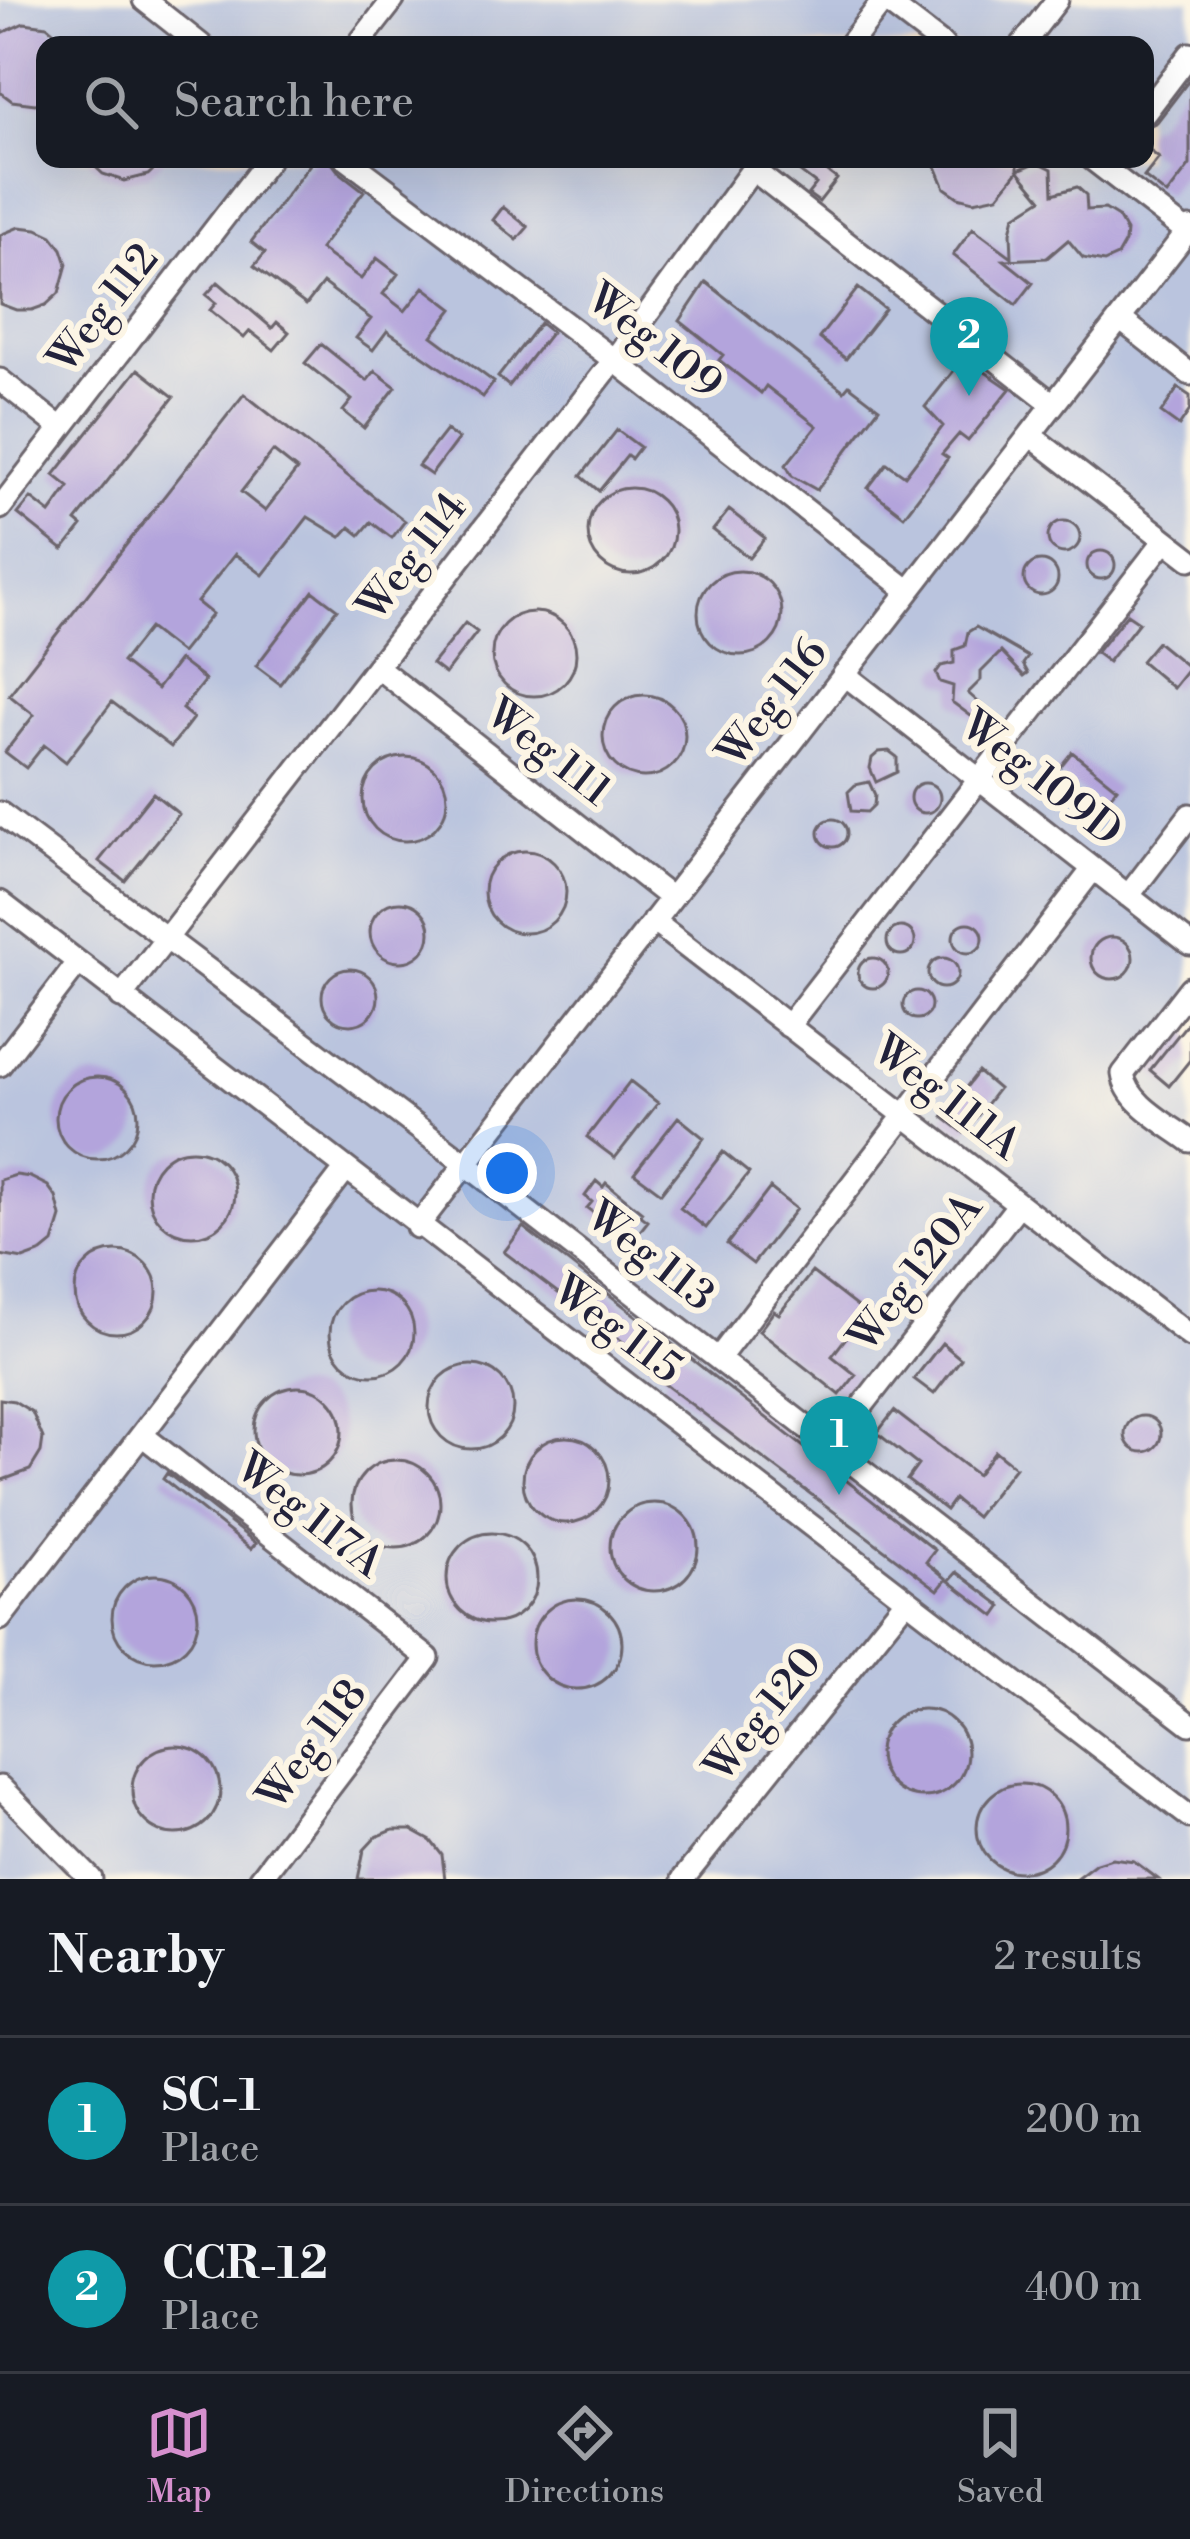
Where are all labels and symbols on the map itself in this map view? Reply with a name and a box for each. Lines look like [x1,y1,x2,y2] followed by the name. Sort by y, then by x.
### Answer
[36,234,172,386] street label: Weg 112
[574,272,732,412] street label: Weg 109
[930,297,1008,396] pin: 2
[345,482,480,634] street label: Weg 114
[705,628,840,780] street label: Weg 116
[473,687,621,819] street label: Weg 111
[948,698,1132,859] street label: Weg 109D
[859,1023,1031,1174] street label: Weg 111A
[477,1143,537,1203] your location
[836,1182,996,1365] street label: Weg 120A
[573,1189,725,1324] street label: Weg 113
[540,1263,692,1396] street label: Weg 115
[800,1396,878,1495] pin: 1
[223,1441,394,1591] street label: Weg 117A
[693,1637,835,1795] street label: Weg 120
[246,1669,380,1823] street label: Weg 118

